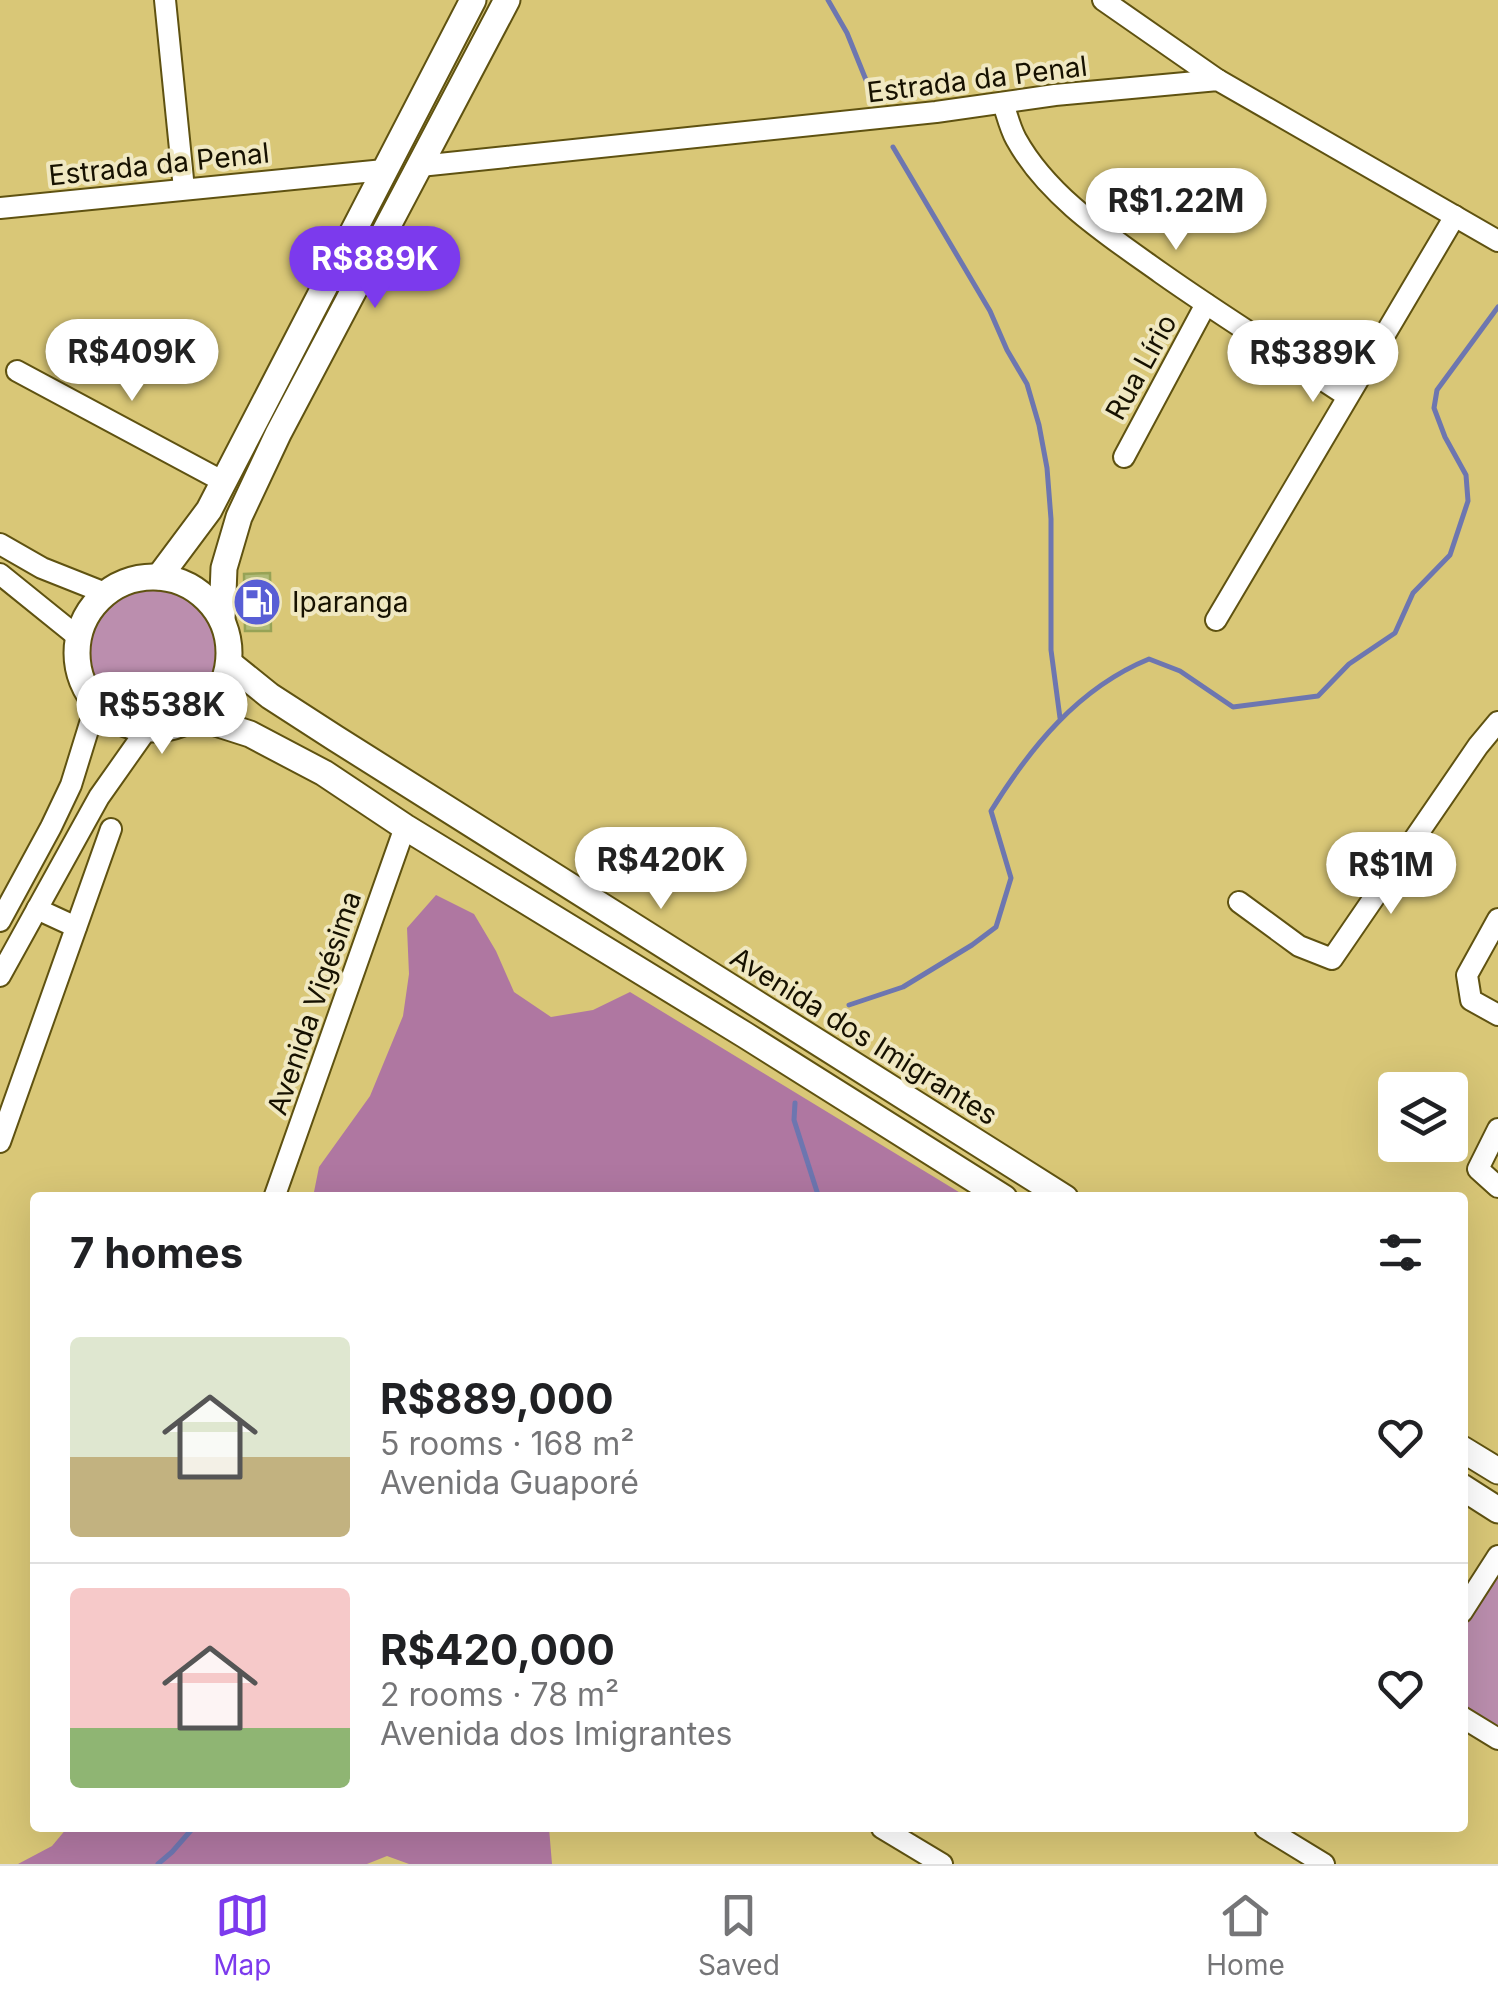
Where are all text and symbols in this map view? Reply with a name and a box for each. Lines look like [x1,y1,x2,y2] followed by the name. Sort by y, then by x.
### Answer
[865,49,1089,109] street label: Estrada da Penal
[47,136,271,192] street label: Estrada da Penal
[1084,168,1268,253] pin: R$1.22M
[1108,181,1244,220] text: R$1.22M
[294,226,456,311] pin: R$889K
[311,239,439,278] text: R$889K
[1098,308,1184,426] street label: Rua Lírio
[51,319,213,404] pin: R$409K
[1232,320,1394,405] pin: R$389K
[68,332,196,371] text: R$409K
[1249,333,1377,372] text: R$389K
[231,576,283,628] fuel station icon: Iparanga
[292,585,408,619] place label: Iparanga
[81,672,243,757] pin: R$538K
[99,685,225,724] text: R$538K
[580,827,742,912] pin: R$420K
[1332,832,1450,917] pin: R$1M
[597,840,725,879] text: R$420K
[1348,845,1434,884] text: R$1M
[260,887,368,1119] street label: Avenida Vigésima
[724,940,1004,1132] street label: Avenida dos Imigrantes
[1378,1072,1468,1162] map controls
[1378,1072,1468,1162] button: layers
[1373,1225,1428,1280] icon: filters
[70,1227,243,1278] text: 7 homes
[380,1373,614,1424] text: R$889,000
[150,1377,270,1497] icon: home
[1373,1410,1428,1465] icon: heart
[380,1424,634,1463] text: 5 rooms · 168 m²
[380,1463,639,1502] text: Avenida Guaporé
[380,1624,615,1675] text: R$420,000
[150,1628,270,1748] icon: home
[1373,1661,1428,1716] icon: heart
[380,1675,619,1714] text: 2 rooms · 78 m²
[380,1714,732,1753] text: Avenida dos Imigrantes
[213,1888,271,1982] tab: Map
[698,1888,780,1982] tab: Saved
[1206,1888,1285,1982] tab: Home

